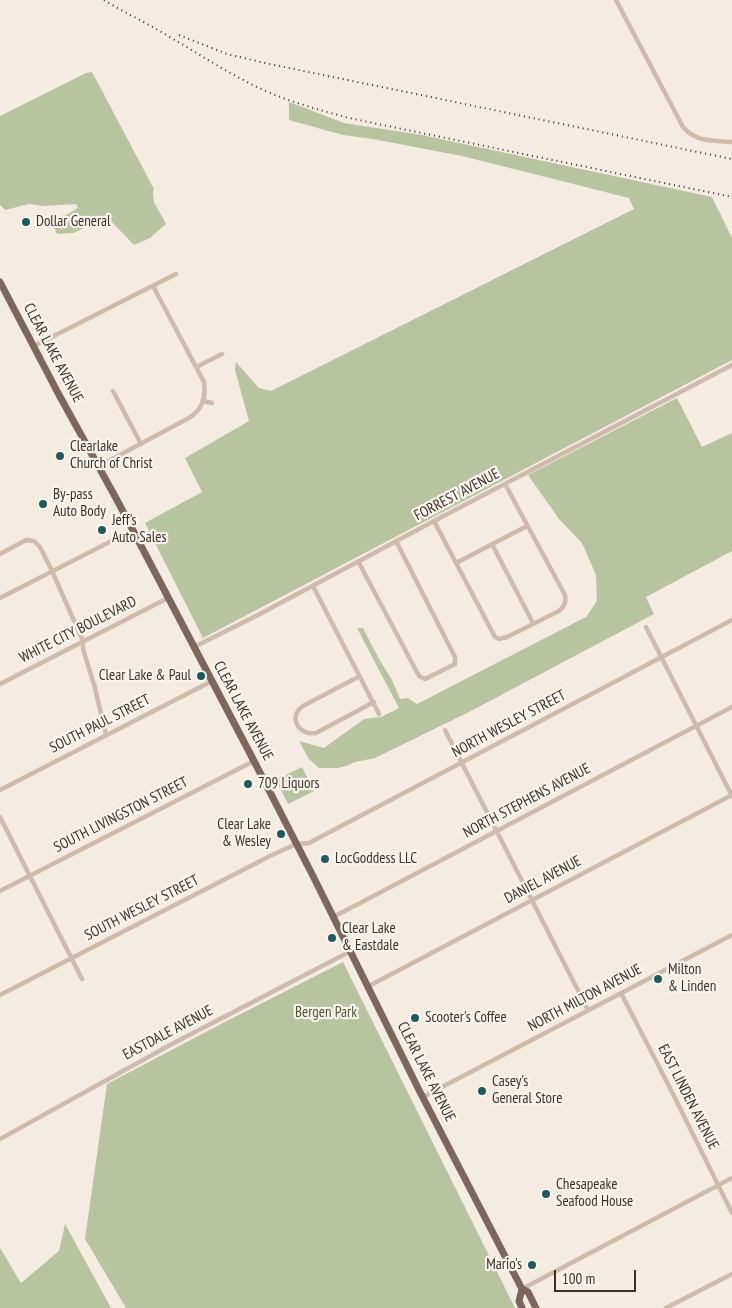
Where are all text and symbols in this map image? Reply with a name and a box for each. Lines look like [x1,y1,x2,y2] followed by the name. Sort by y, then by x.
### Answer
[36,213,111,231] place label: Dollar General
[20,216,32,228] marker: Dollar General
[19,300,87,406] street label: CLEAR LAKE AVENUE
[70,438,153,473] place label: Clearlake Church of Christ
[54,450,66,462] marker: Clearlake Church of Christ
[411,465,503,525] street label: FORREST AVENUE
[53,486,106,521] place label: By-pass Auto Body
[37,498,49,510] marker: By-pass Auto Body
[112,512,166,547] place label: Jeff's Auto Sales
[96,524,108,536] marker: Jeff's Auto Sales
[16,593,140,667] street label: WHITE CITY BOULEVARD
[209,658,277,764] street label: CLEAR LAKE AVENUE
[99,667,191,685] place label: Clear Lake & Paul
[195,670,207,682] marker: Clear Lake & Paul
[449,686,569,762] street label: NORTH WESLEY STREET
[47,691,153,757] street label: SOUTH PAUL STREET
[460,760,594,842] street label: NORTH STEPHENS AVENUE
[51,773,191,857] street label: SOUTH LIVINGSTON STREET
[258,775,320,793] place label: 709 Liquors
[242,778,254,790] marker: 709 Liquors
[217,816,271,851] place label: Clear Lake & Wesley
[275,828,287,840] marker: Clear Lake & Wesley
[335,850,417,868] place label: LocGoddess LLC
[502,852,584,908] street label: DANIEL AVENUE
[319,853,331,865] marker: LocGoddess LLC
[82,871,202,945] street label: SOUTH WESLEY STREET
[342,920,399,955] place label: Clear Lake & Eastdale
[326,932,338,944] marker: Clear Lake & Eastdale
[525,960,645,1036] street label: NORTH MILTON AVENUE
[668,961,716,996] place label: Milton & Linden
[652,973,664,985] marker: Milton & Linden
[120,1002,216,1064] street label: EASTDALE AVENUE
[295,1004,357,1022] park label: Bergen Park
[425,1009,507,1027] place label: Scooter's Coffee
[409,1012,421,1024] marker: Scooter's Coffee
[393,1019,459,1125] street label: CLEAR LAKE AVENUE
[654,1042,722,1152] street label: EAST LINDEN AVENUE
[492,1073,562,1108] place label: Casey's General Store
[476,1085,488,1097] marker: Casey's General Store
[556,1176,633,1211] place label: Chesapeake Seafood House
[540,1188,552,1200] marker: Chesapeake Seafood House
[486,1256,522,1274] place label: Mario's
[526,1259,538,1271] marker: Mario's
[557,1260,640,1292] scale bar
[562,1269,595,1288] text: 100 m

